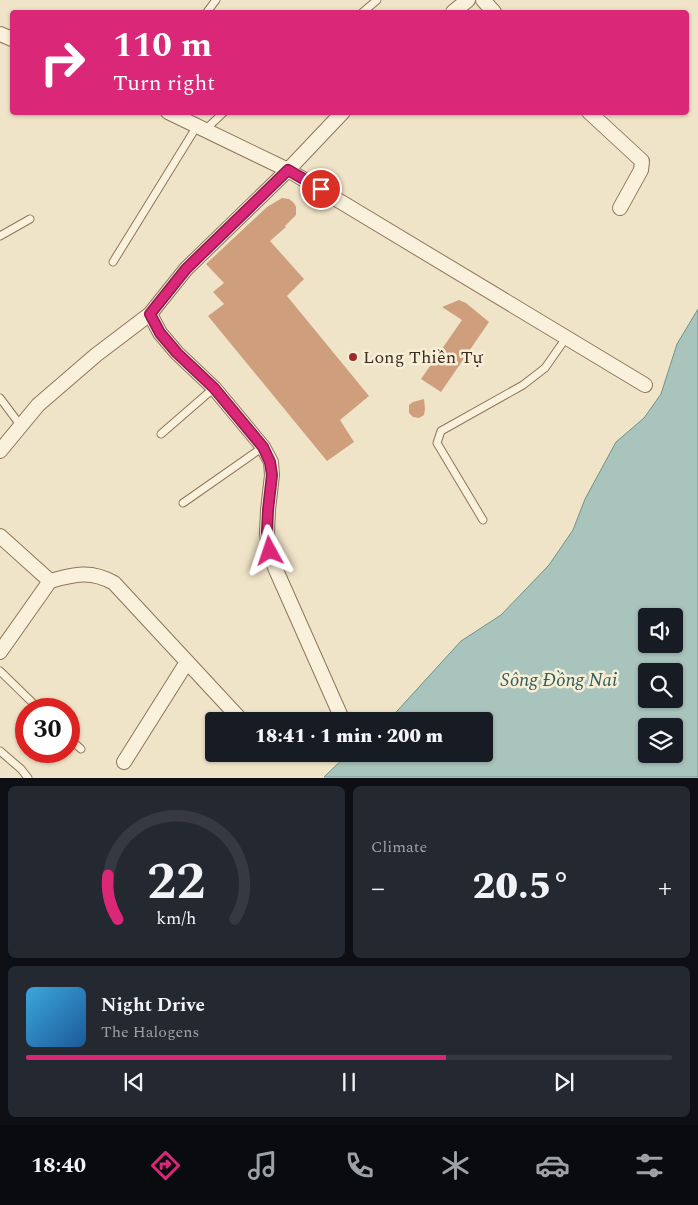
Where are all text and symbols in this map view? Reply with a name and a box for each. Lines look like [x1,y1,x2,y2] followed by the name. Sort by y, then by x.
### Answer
[113,19,212,72] text: 110 m
[30,30,95,95] icon: right
[113,67,215,100] text: Turn right
[300,168,342,210] pin
[307,175,335,203] icon: arrive
[363,344,484,371] place label: Long Thiền Tự
[347,351,359,363] marker: Long Thiền Tự
[243,524,295,576] position arrow
[638,608,683,763] map controls
[638,608,683,653] button: sound
[638,663,683,708] button: search
[501,666,617,695] water label: Sông Đồng Nai
[15,698,80,763] speed limit sign: 30
[638,718,683,763] button: layers
[255,722,443,751] text: 18:41 · 1 min · 200 m
[371,835,427,859] text: Climate
[147,843,206,922] text: 22
[472,858,571,916] text: 20.5°
[371,867,385,910] text: −
[658,867,672,910] text: +
[156,905,197,932] text: km/h
[101,991,205,1020] text: Night Drive
[101,1020,199,1044] text: The Halogens
[120,1068,148,1096] icon: previous
[335,1068,363,1096] icon: pause
[550,1068,578,1096] icon: next
[148,1148,183,1183] icon: directions
[245,1148,280,1183] icon: music
[342,1148,377,1183] icon: phone
[438,1148,473,1183] icon: climate
[535,1148,570,1183] icon: car
[632,1148,667,1183] icon: filters
[31,1149,86,1182] text: 18:40

